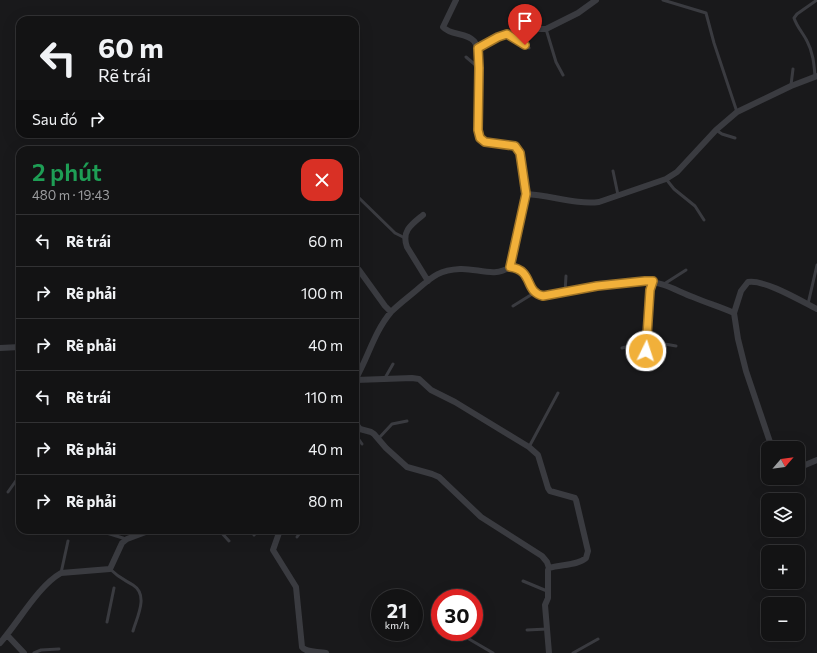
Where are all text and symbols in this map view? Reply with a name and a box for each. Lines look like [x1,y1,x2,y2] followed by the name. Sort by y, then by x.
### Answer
[508,4,542,45] pin
[514,10,536,32] icon: arrive
[98,30,164,64] text: 60 m
[32,32,84,84] icon: left
[98,64,151,86] text: Rẽ trái
[86,108,108,130] icon: right
[32,110,78,128] text: Sau đó
[32,157,102,186] text: 2 phút
[301,159,343,201] button: close
[32,187,110,203] text: 480 m · 19:43
[32,230,54,252] icon: left
[66,232,111,250] text: Rẽ trái
[308,232,343,250] text: 60 m
[32,282,54,304] icon: right
[66,284,116,302] text: Rẽ phải
[301,284,343,302] text: 100 m
[625,330,667,372] position arrow
[32,334,54,356] icon: right
[66,336,116,354] text: Rẽ phải
[308,336,343,354] text: 40 m
[32,386,54,408] icon: left
[66,388,111,406] text: Rẽ trái
[304,388,343,406] text: 110 m
[32,438,54,460] icon: right
[66,440,116,458] text: Rẽ phải
[308,440,343,458] text: 40 m
[761,441,805,485] north arrow
[761,441,805,641] map controls
[32,490,54,512] icon: right
[66,492,116,510] text: Rẽ phải
[308,492,343,510] text: 80 m
[761,493,805,537] button: layers
[761,545,805,589] button: +
[431,589,483,641] speed limit sign: 30
[761,597,805,641] button: −
[387,598,407,622] text: 21
[385,619,409,631] text: km/h

